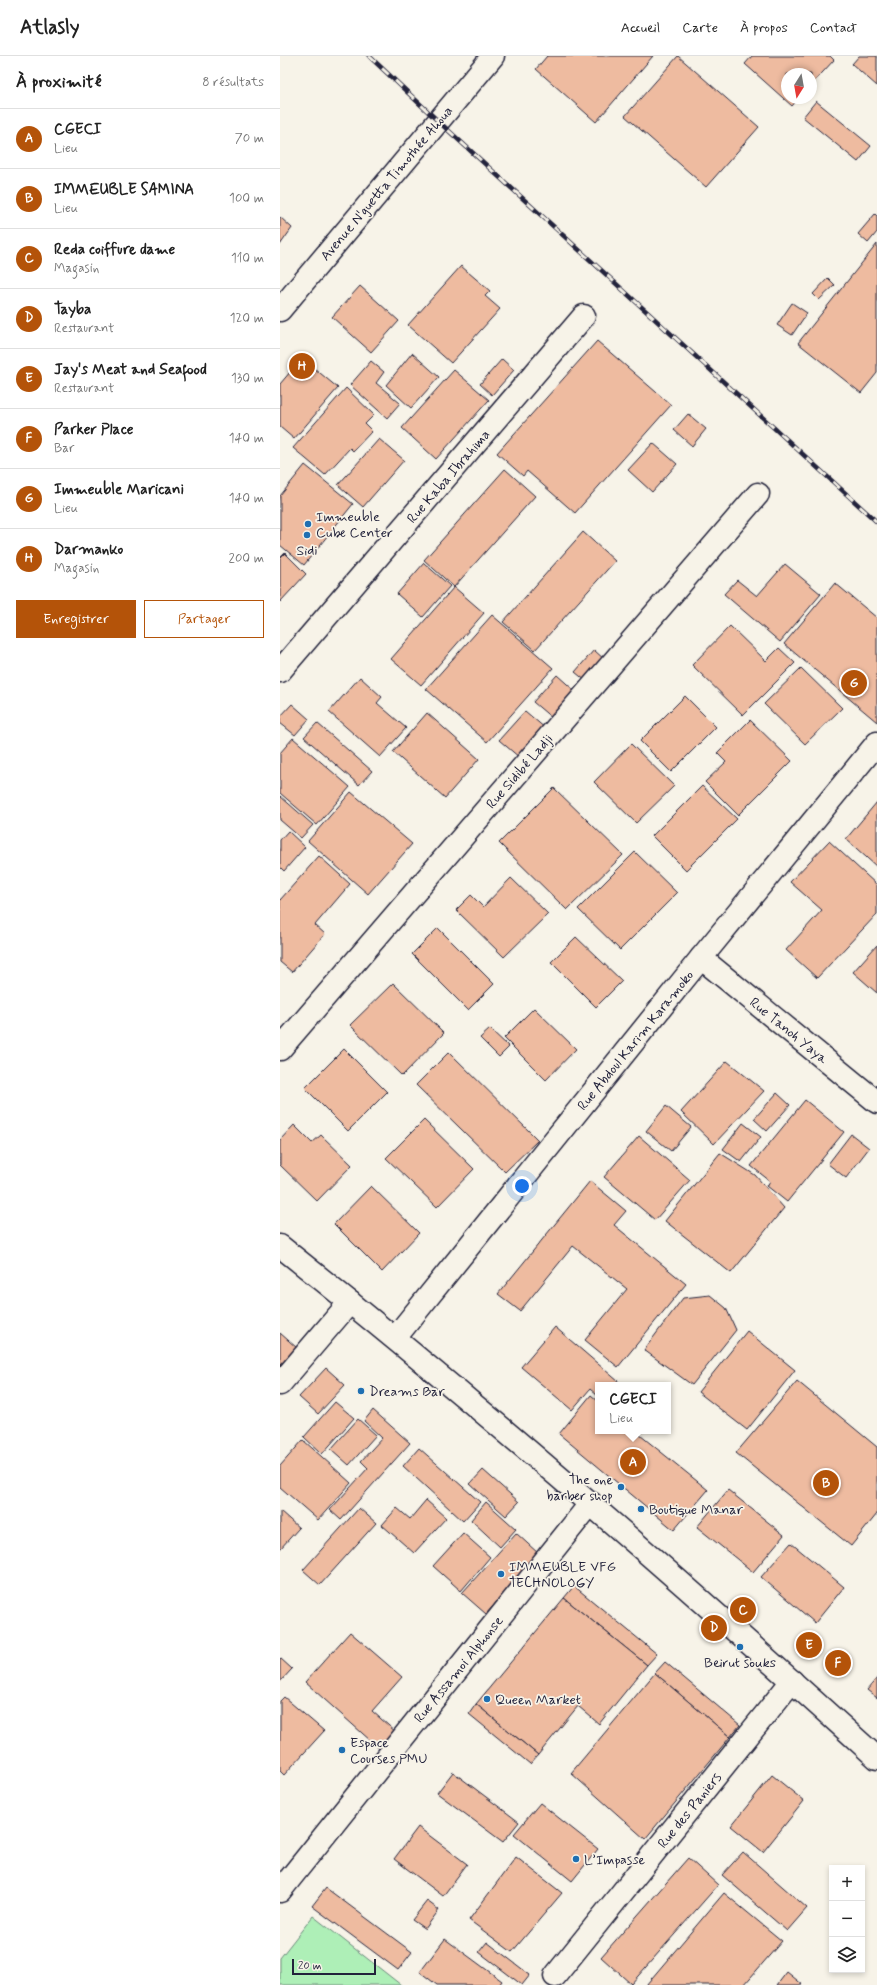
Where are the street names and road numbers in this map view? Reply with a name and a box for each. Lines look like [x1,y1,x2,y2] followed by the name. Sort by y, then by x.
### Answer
[317,102,457,265] street label: Avenue N'guetta Timothée Ahoua
[403,426,494,527] street label: Rue Kaba Ibrahima
[482,731,557,813] street label: Rue Sidibé Ladji
[574,967,698,1114] street label: Rue Abdoul Karim Karamoko
[746,994,832,1068] street label: Rue Tanoh Yaya
[410,1612,508,1727] street label: Rue Assamoi Alphonse
[654,1769,726,1852] street label: Rue des Paniers

